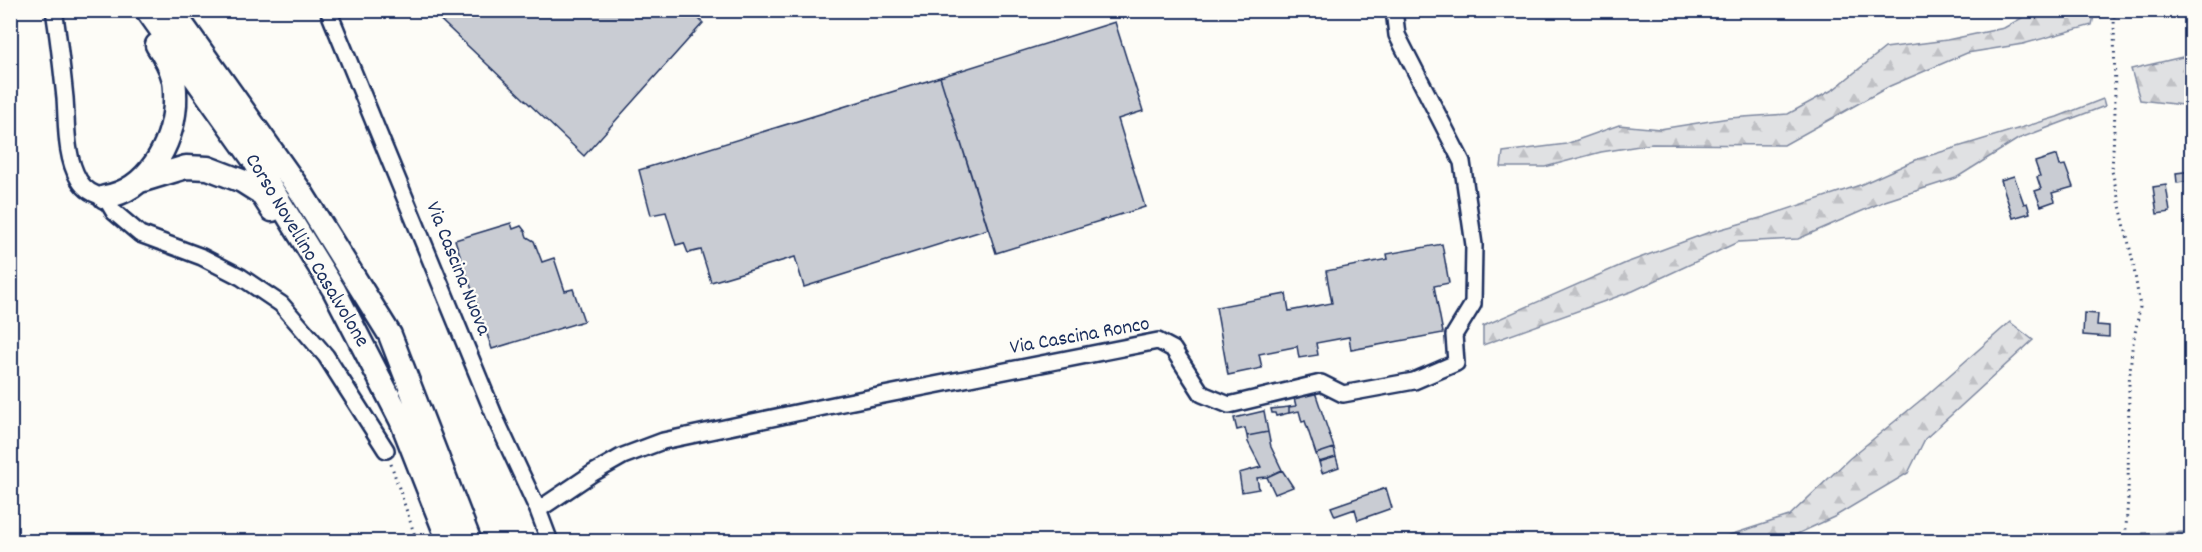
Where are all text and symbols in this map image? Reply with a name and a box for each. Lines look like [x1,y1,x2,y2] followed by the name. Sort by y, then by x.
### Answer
[236,148,376,354] street label: Corso Novellino Casalvolone
[417,198,498,341] street label: Via Cascina Nuova
[1008,310,1152,364] street label: Via Cascina Ronco

